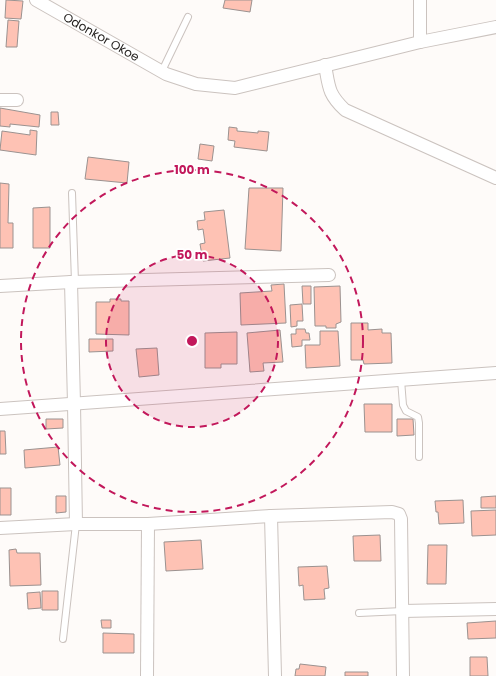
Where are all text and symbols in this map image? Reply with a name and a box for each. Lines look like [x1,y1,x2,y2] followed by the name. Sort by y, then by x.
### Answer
[60,8,143,65] street label: Odonkor Okoe
[174,161,210,178] text: 100 m
[177,246,208,263] text: 50 m
[185,334,199,348] centre of rings

